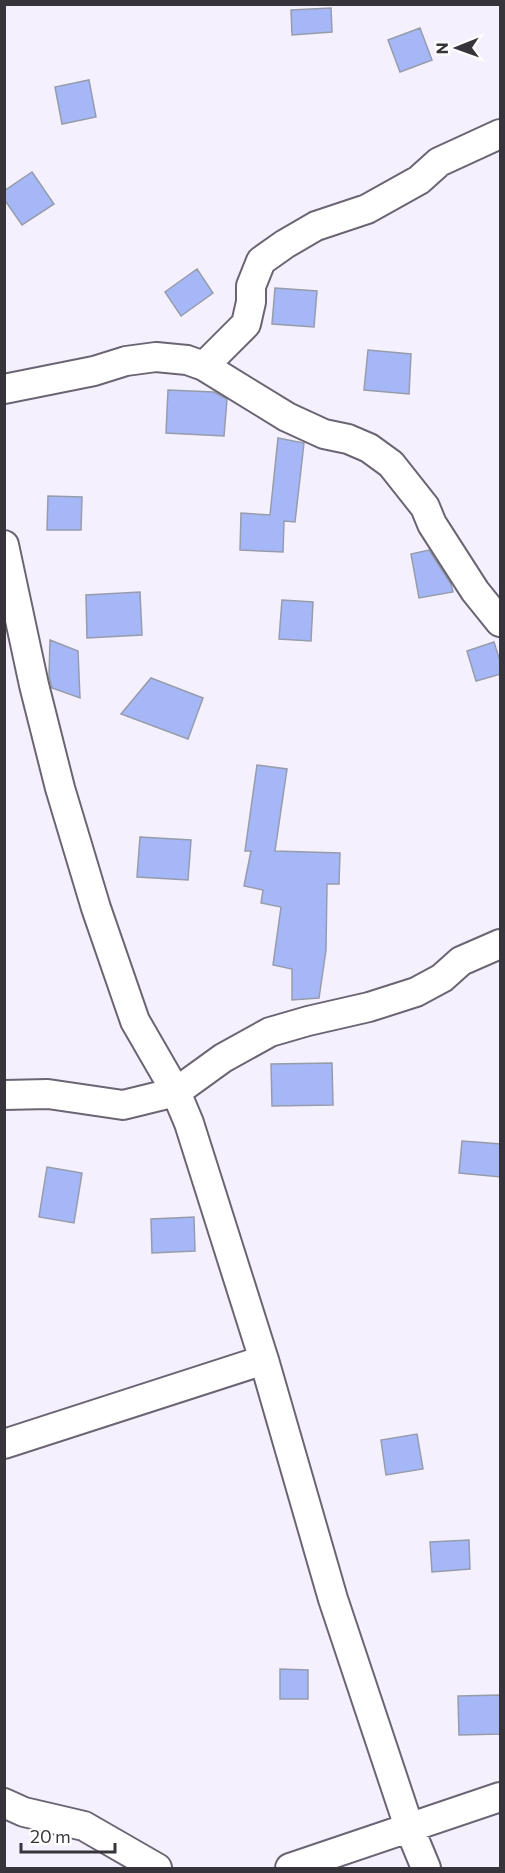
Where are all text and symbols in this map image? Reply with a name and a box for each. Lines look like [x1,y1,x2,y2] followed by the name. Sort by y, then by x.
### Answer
[427,18,487,78] north arrow
[432,42,451,54] text: N
[21,1816,116,1854] scale bar
[30,1825,71,1847] text: 20 m

